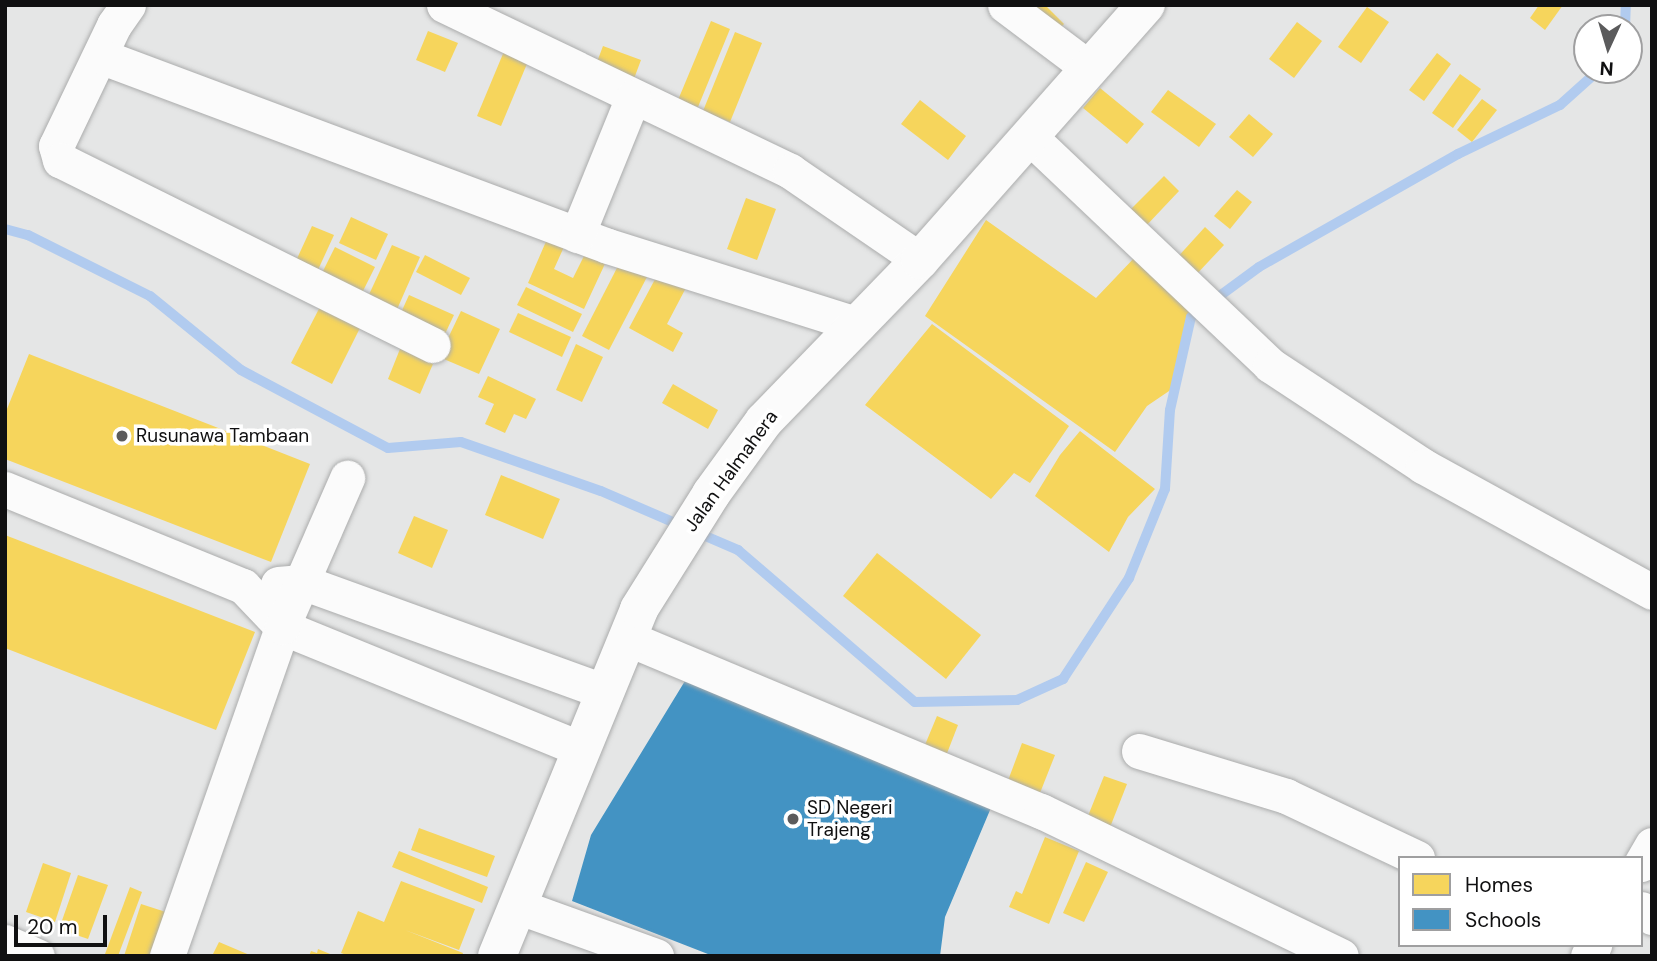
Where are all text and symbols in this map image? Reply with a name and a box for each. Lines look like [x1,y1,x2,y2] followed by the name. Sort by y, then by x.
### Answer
[1573,14,1643,84] north arrow
[1599,56,1614,81] text: N
[679,406,783,536] street label: Jalan Halmahera
[136,425,309,447] place label: Rusunawa Tambaan
[114,428,130,444] marker: Rusunawa Tambaan
[807,797,893,841] place label: SD Negeri Trajeng
[785,811,801,827] marker: SD Negeri Trajeng
[1398,856,1643,947] legend
[1465,871,1533,899] text: Homes
[18,902,110,946] scale bar
[1465,906,1541,934] text: Schools
[27,913,78,941] text: 20 m

